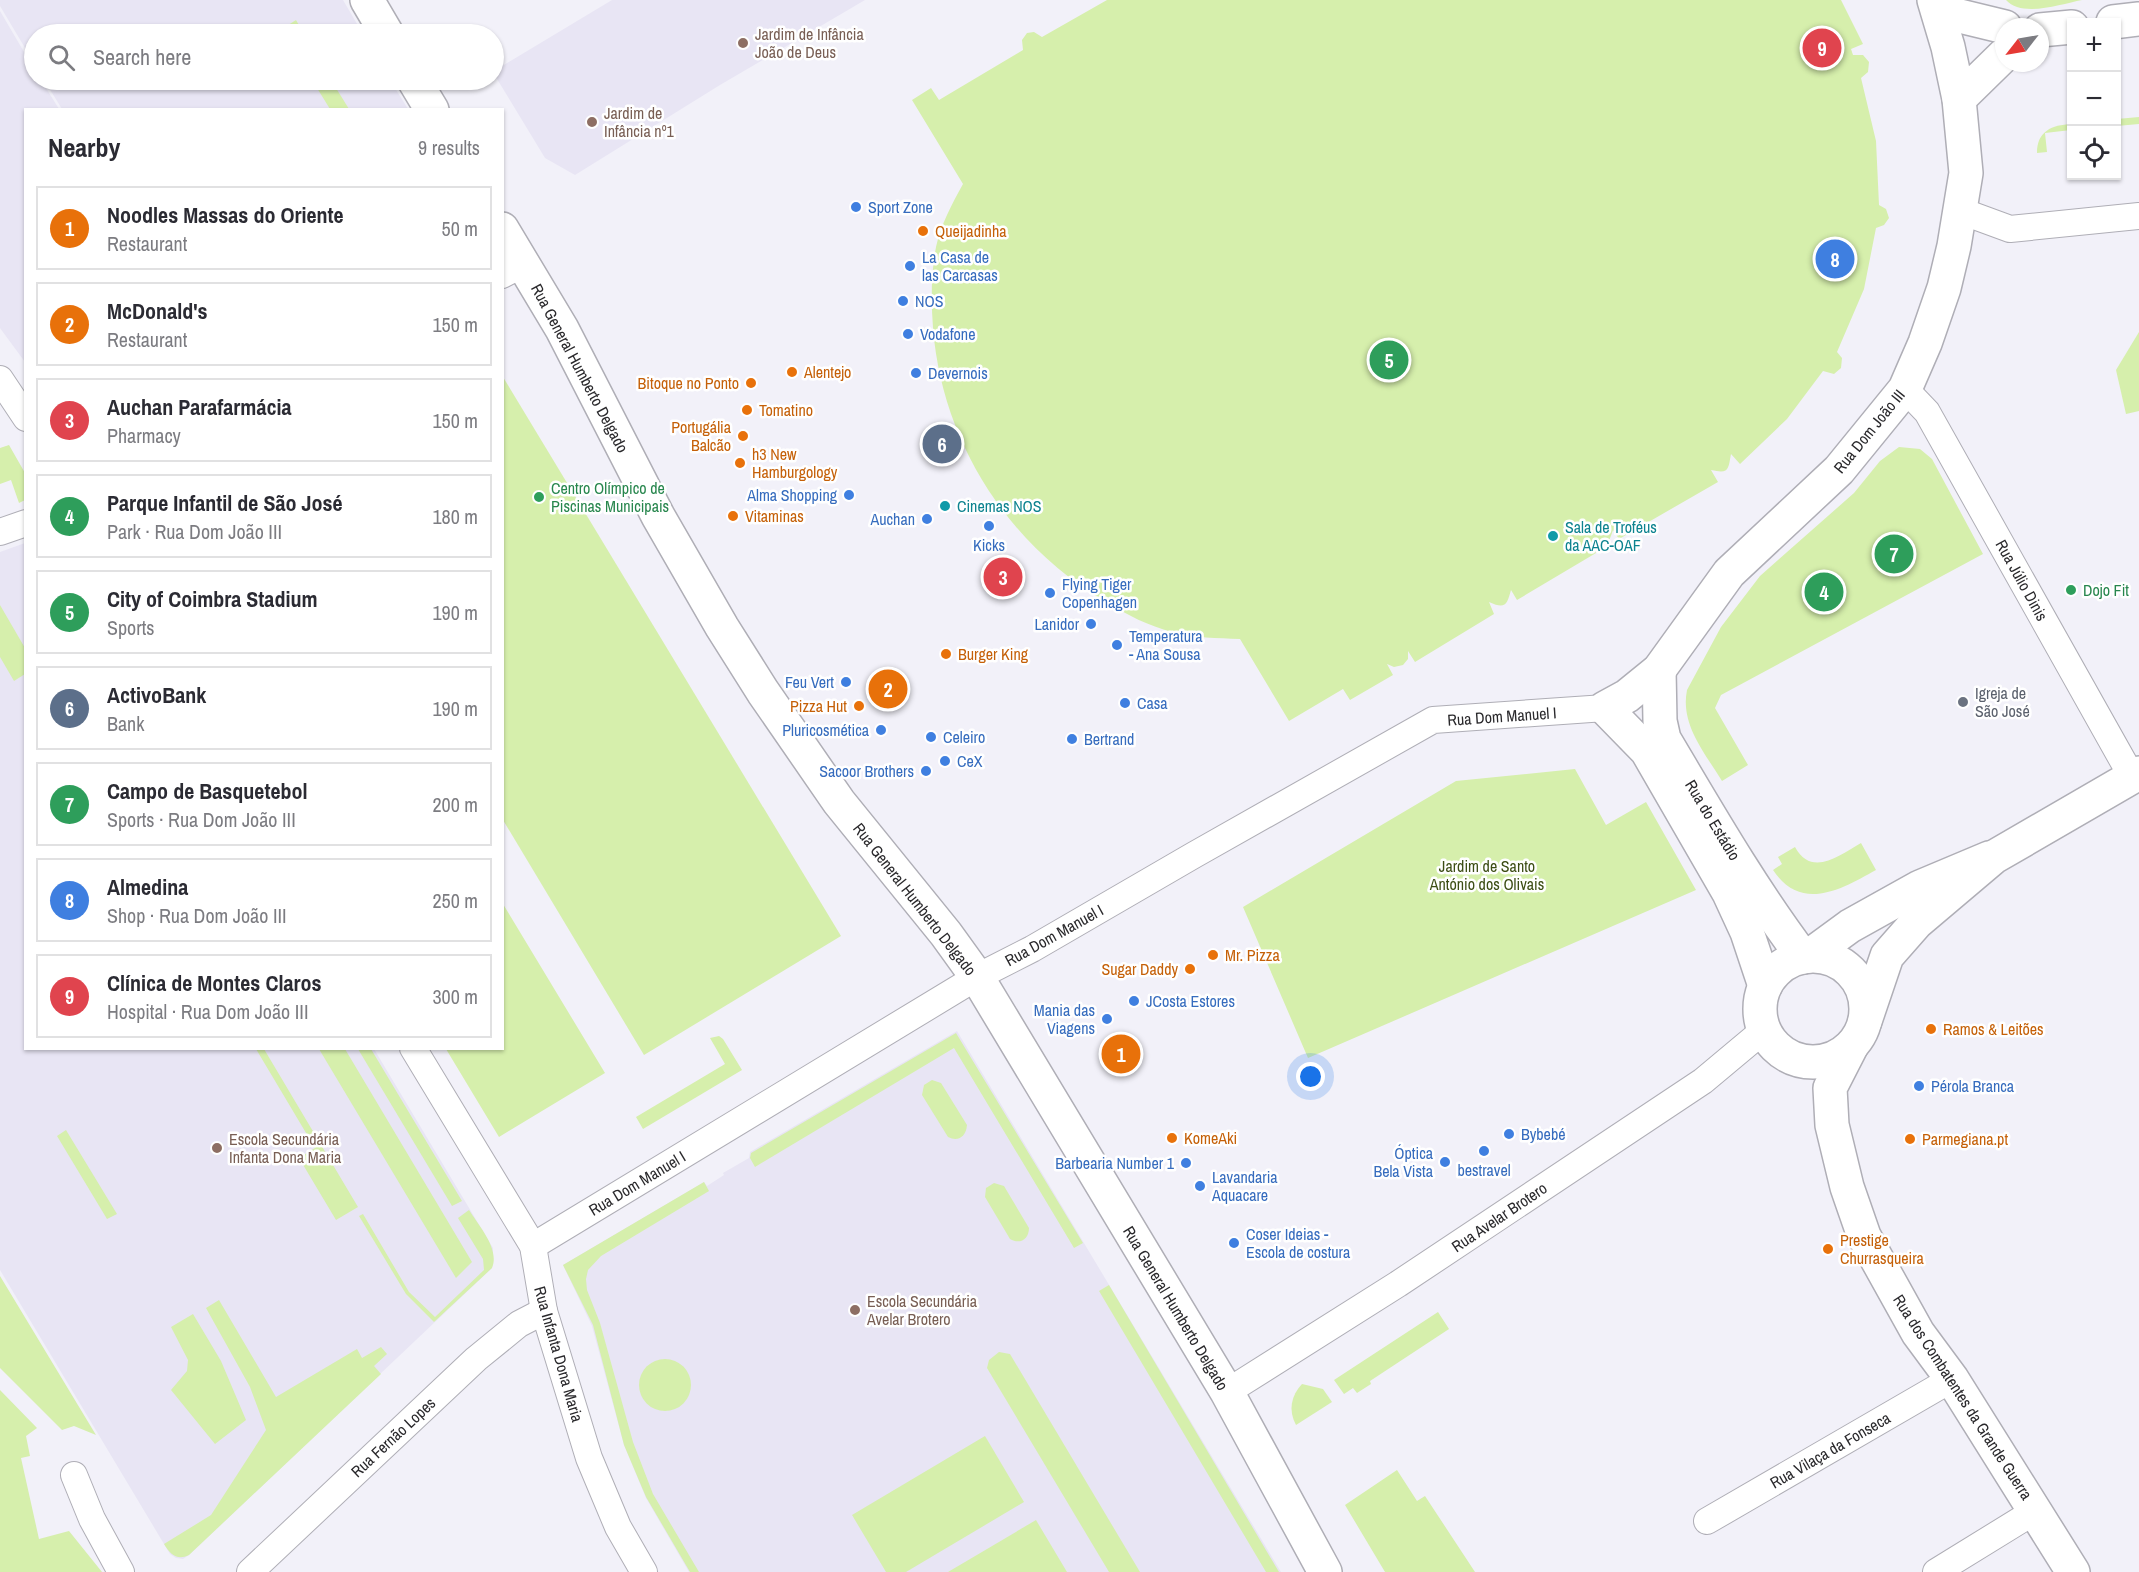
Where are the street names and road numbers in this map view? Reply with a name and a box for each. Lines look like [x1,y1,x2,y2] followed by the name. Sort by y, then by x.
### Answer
[526,280,634,456] street label: Rua General Humberto Delgado
[1828,384,1910,478] street label: Rua Dom João III
[1991,535,2053,625] street label: Rua Júlio Dinis
[1447,701,1557,731] street label: Rua Dom Manuel I
[1680,776,1746,864] street label: Rua do Estádio
[848,818,982,980] street label: Rua General Humberto Delgado
[1001,899,1107,971] street label: Rua Dom Manuel I
[584,1145,690,1221] street label: Rua Dom Manuel I
[1447,1177,1551,1257] street label: Rua Avelar Brotero
[1118,1222,1234,1394] street label: Rua General Humberto Delgado
[529,1284,589,1425] street label: Rua Infanta Dona Maria
[1888,1290,2038,1504] street label: Rua dos Combatentes da Grande Guerra
[346,1392,440,1482] street label: Rua Fernão Lopes
[1766,1406,1895,1493] street label: Rua Vilaça da Fonseca

